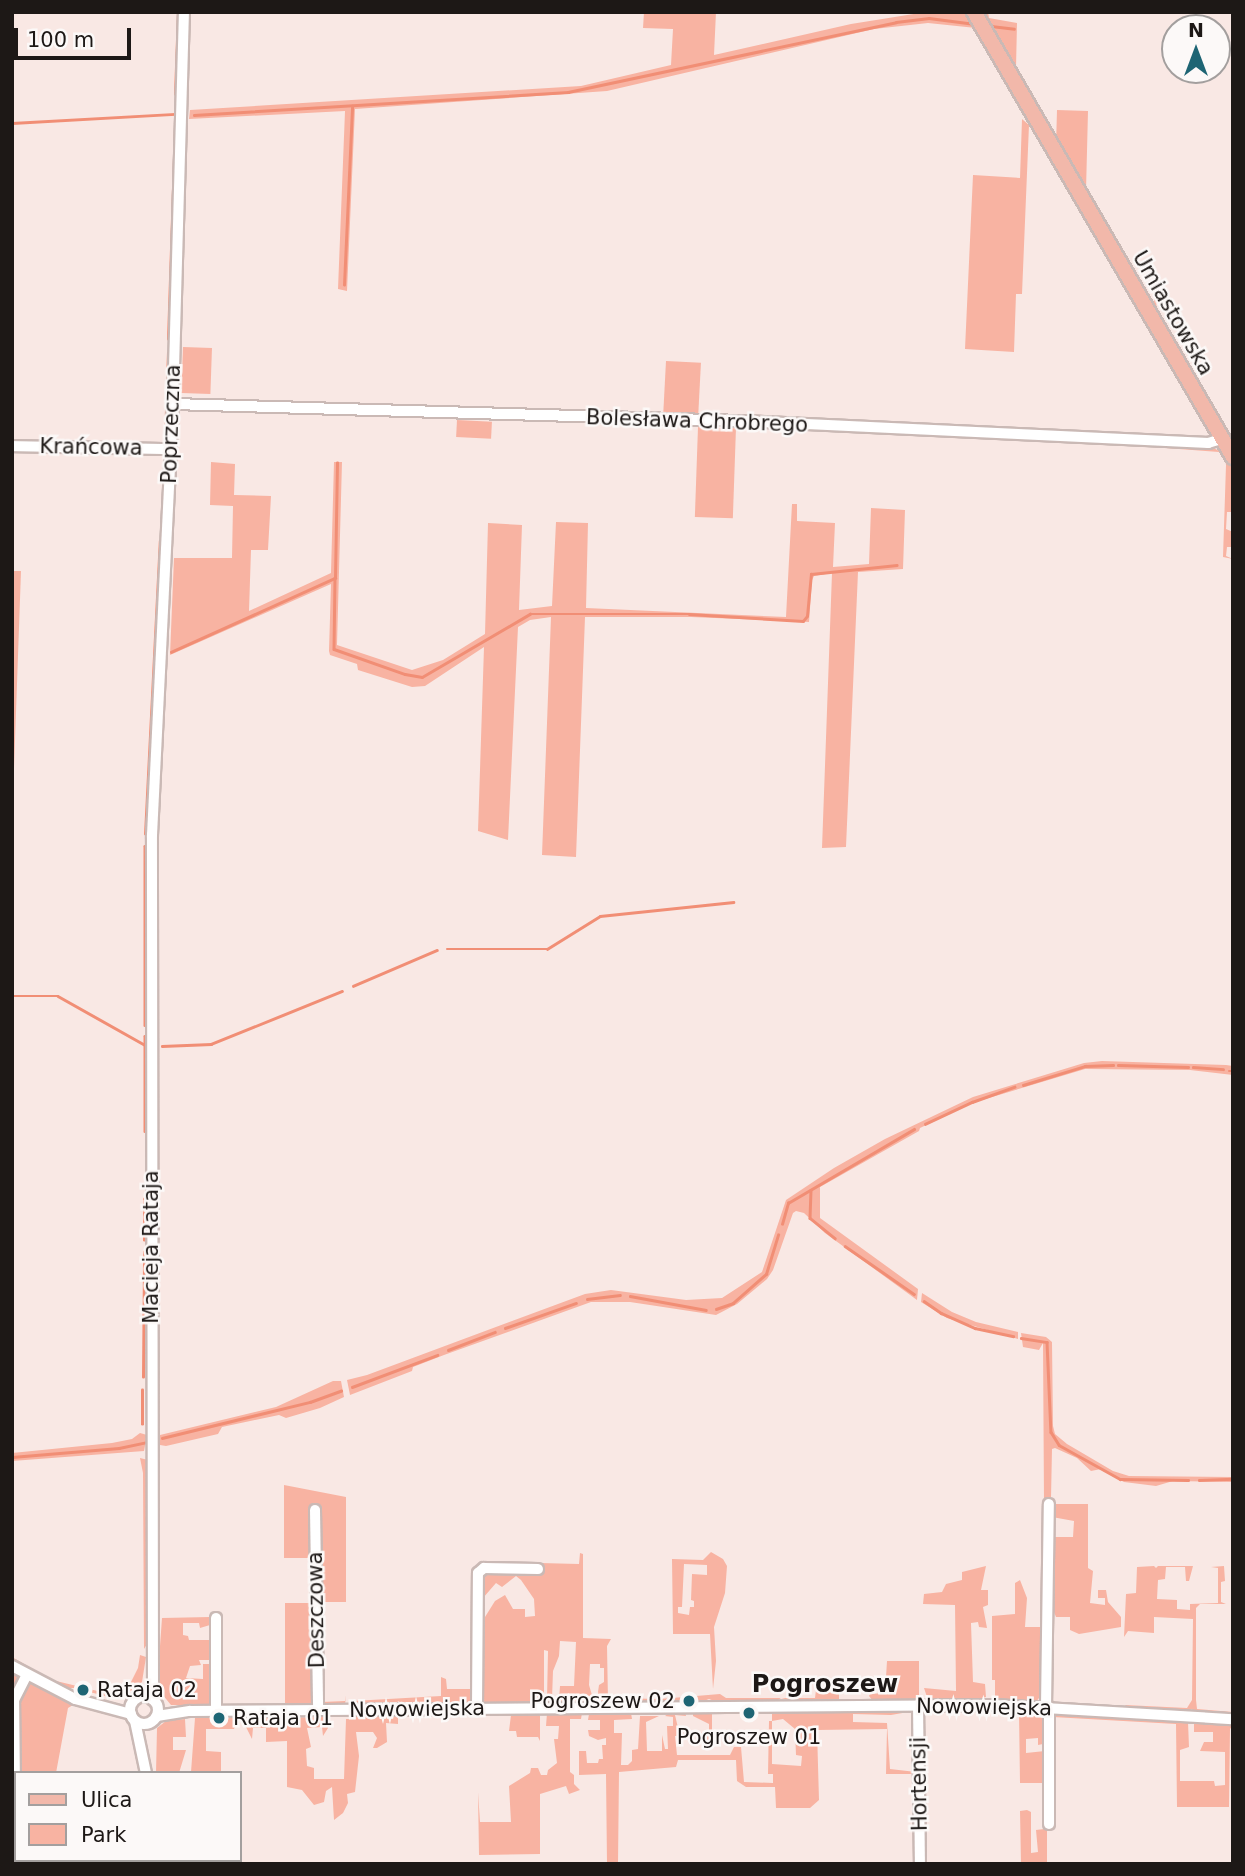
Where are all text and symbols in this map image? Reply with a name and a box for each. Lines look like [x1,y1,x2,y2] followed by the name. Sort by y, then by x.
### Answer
[18,14,135,58] scale bar
[1161,14,1231,84] north arrow
[1188,19,1204,41] text: N
[27,28,94,52] text: 100 m
[1127,246,1219,380] street label: Umiastowska
[156,364,186,484] street label: Poprzeczna
[586,405,808,437] street label: Bolesława Chrobrego
[39,434,143,460] street label: Krańcowa
[138,1170,164,1324] street label: Macieja Rataja
[302,1552,330,1668] street label: Deszczowa
[752,1671,898,1699] district label: Pogroszew
[97,1677,197,1703] place label: Rataja 02
[75,1682,91,1698] marker: Rataja 02
[530,1688,675,1714] place label: Pogroszew 02
[681,1693,697,1709] marker: Pogroszew 02
[916,1693,1052,1721] street label: Nowowiejska
[349,1695,485,1723] street label: Nowowiejska
[233,1705,333,1731] place label: Rataja 01
[741,1705,757,1721] marker: Pogroszew 01
[211,1710,227,1726] marker: Rataja 01
[677,1724,821,1750] place label: Pogroszew 01
[906,1737,932,1831] street label: Hortensji
[14,1771,242,1862] legend
[81,1788,132,1812] text: Ulica
[81,1823,126,1847] text: Park

